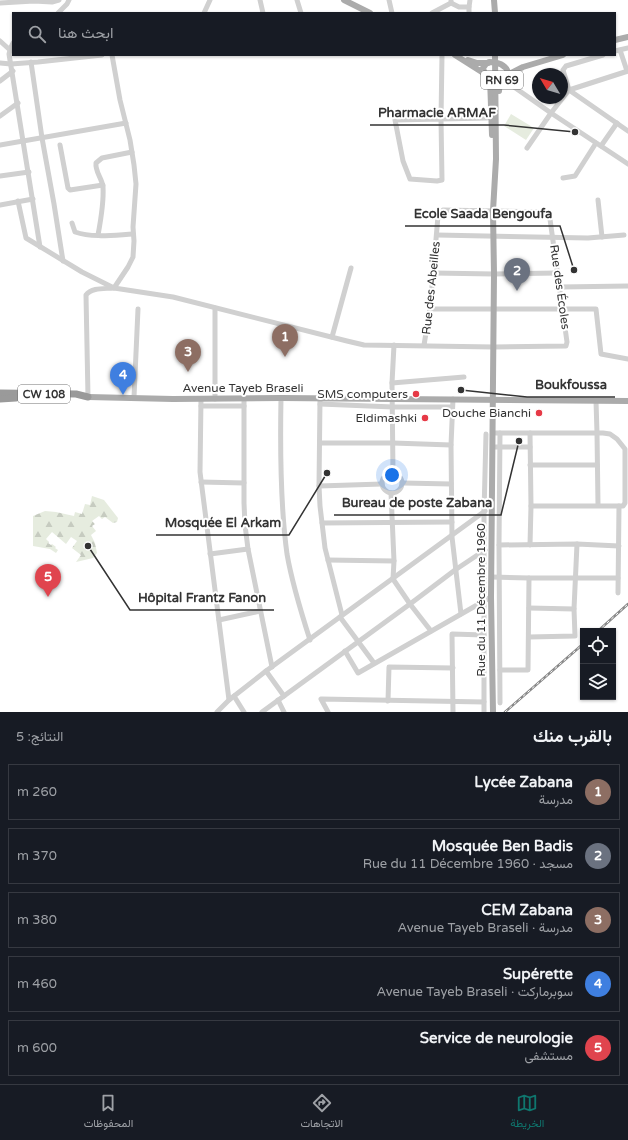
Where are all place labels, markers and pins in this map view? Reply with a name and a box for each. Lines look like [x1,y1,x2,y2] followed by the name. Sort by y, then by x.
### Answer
[370,100,504,125] callout: Pharmacie ARMAF
[405,201,560,226] callout: Ecole Saada Bengoufa
[504,258,530,291] pin: 2
[272,324,298,357] pin: 1
[175,339,201,372] pin: 3
[110,362,136,395] pin: 4
[527,372,615,397] callout: Boukfoussa
[317,387,408,401] place label: SMS computers
[411,389,421,399] marker: SMS computers
[442,406,531,420] place label: Douche Bianchi
[534,408,544,418] marker: Douche Bianchi
[355,411,417,425] place label: Eldimashki
[420,413,430,423] marker: Eldimashki
[334,490,501,515] callout: Bureau de poste Zabana
[156,510,289,535] callout: Mosquée El Arkam
[35,564,61,597] pin: 5
[130,585,274,610] callout: Hôpital Frantz Fanon

